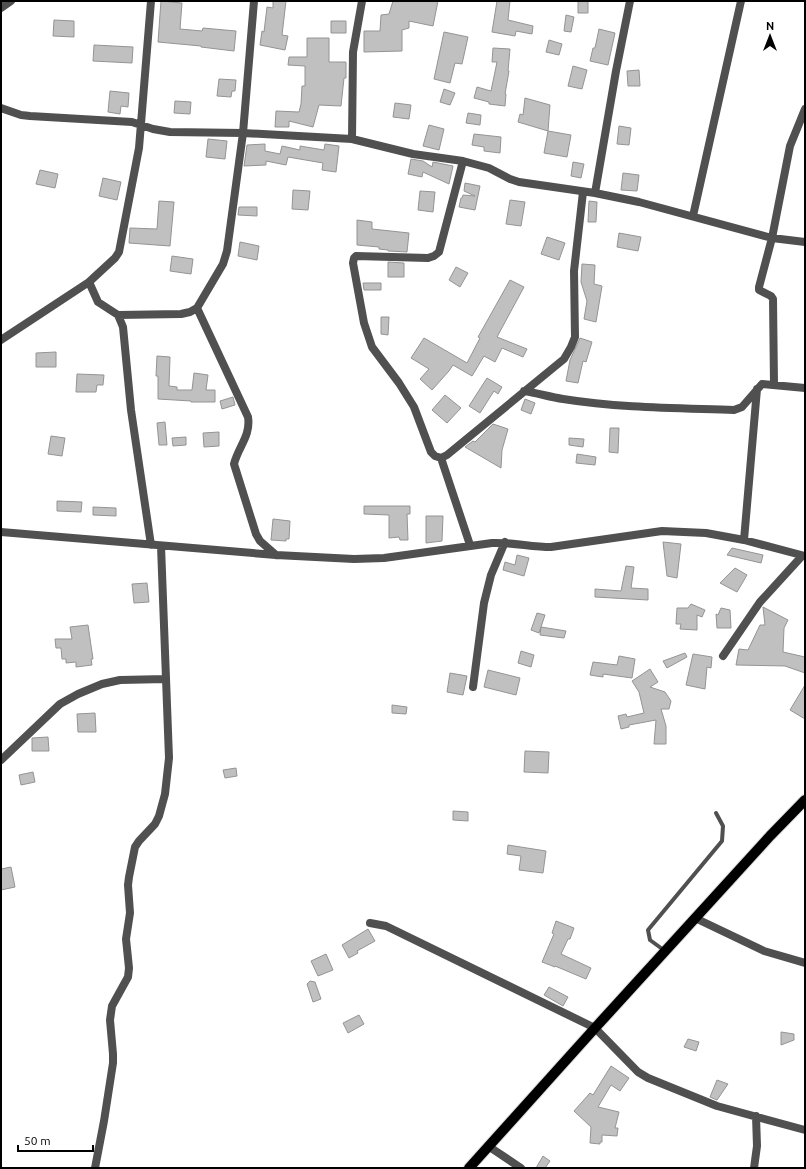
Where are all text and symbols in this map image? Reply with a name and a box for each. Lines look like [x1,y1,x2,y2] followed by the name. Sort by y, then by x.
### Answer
[750,16,790,56] north arrow
[766,20,774,32] text: N
[18,1127,93,1153] scale bar
[24,1134,51,1147] text: 50 m

